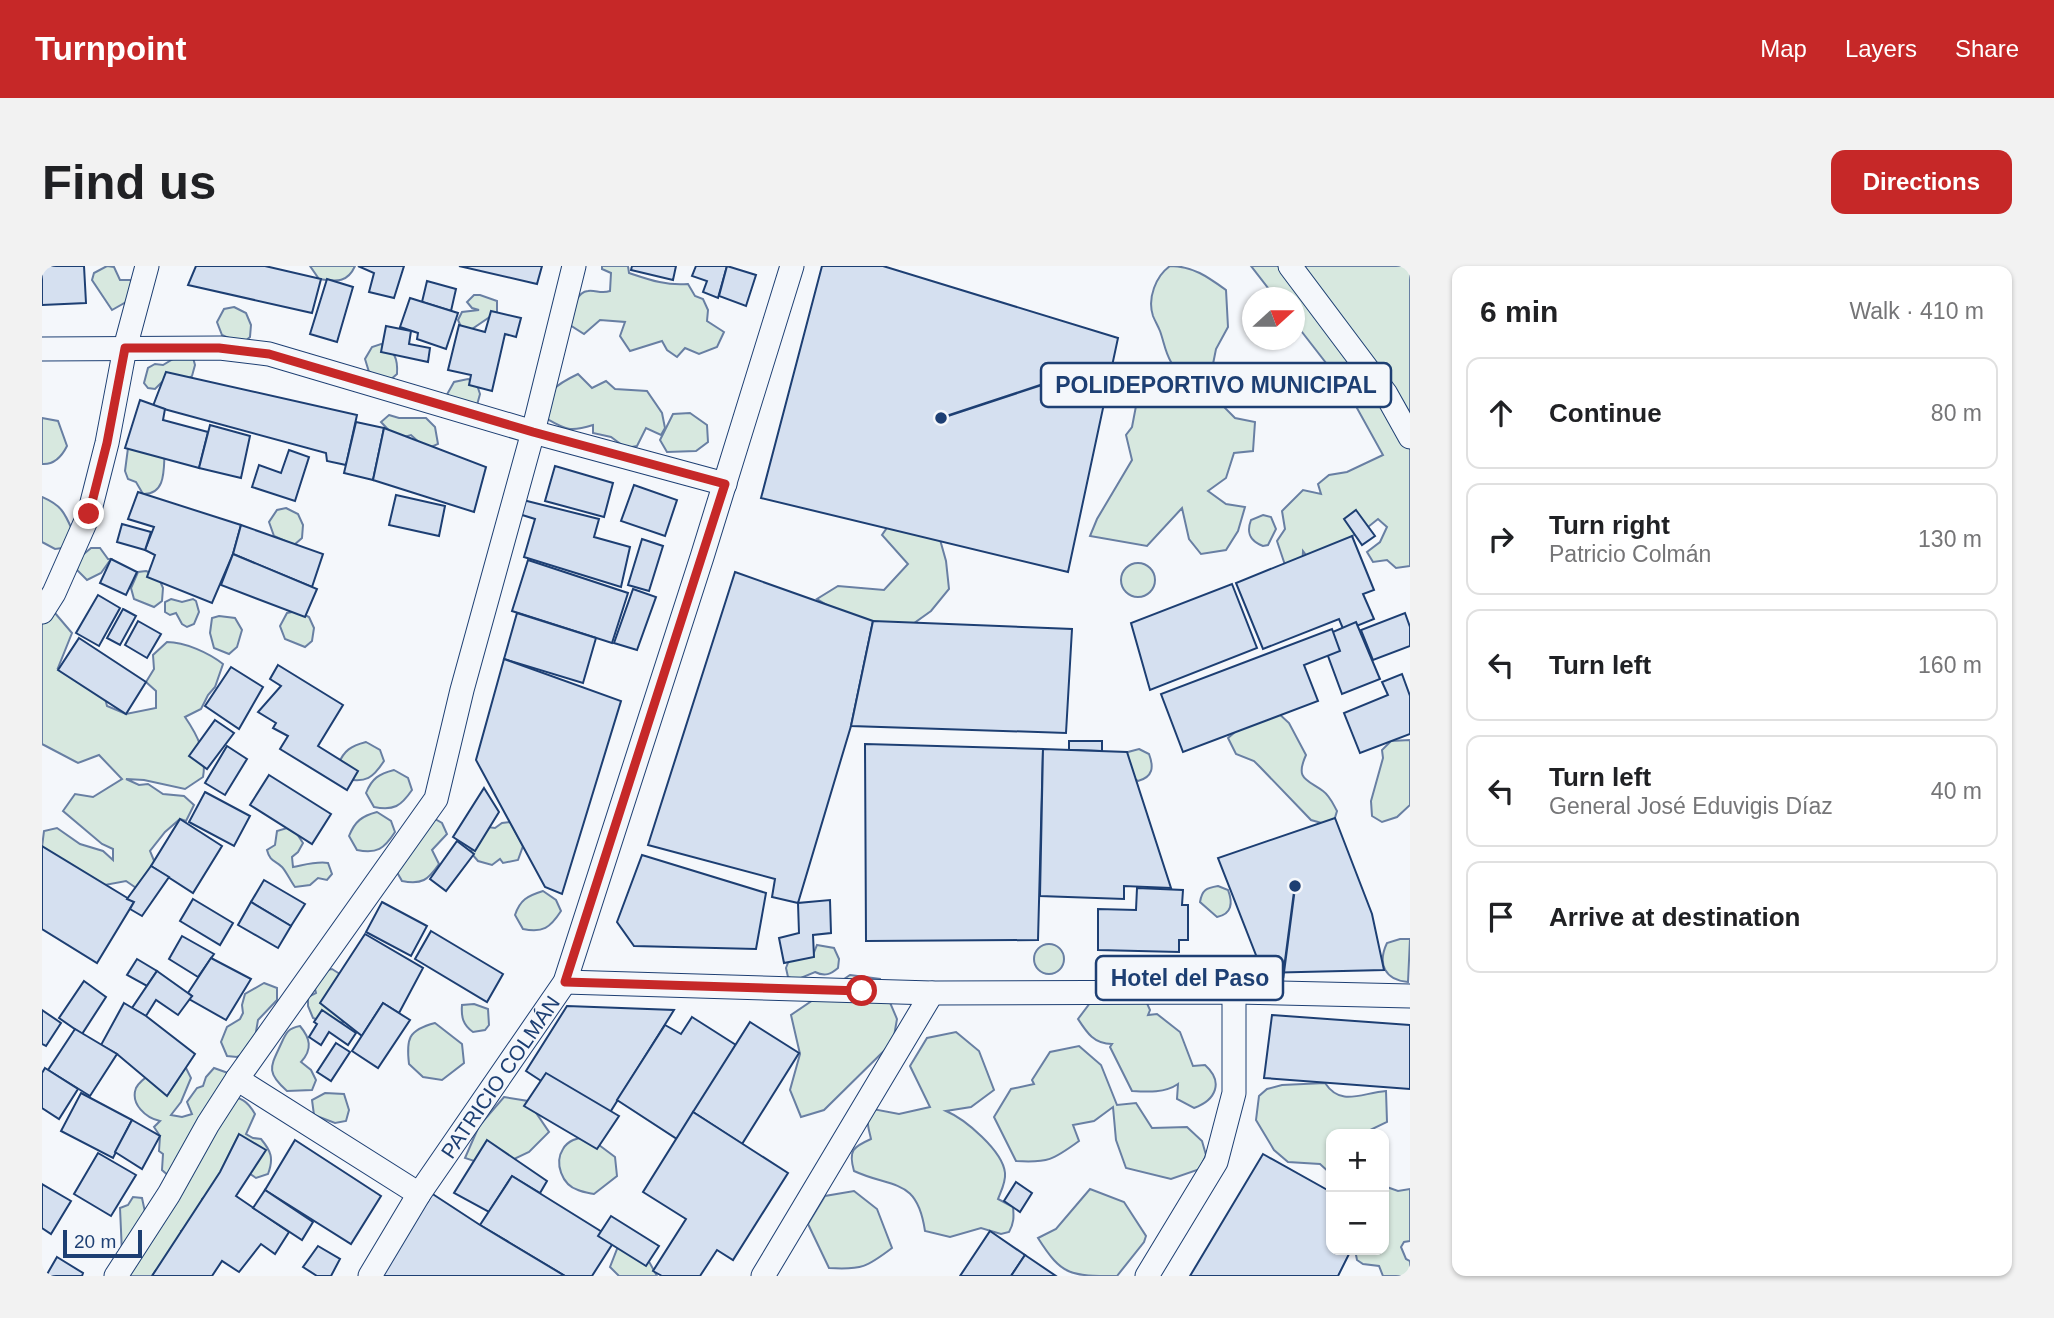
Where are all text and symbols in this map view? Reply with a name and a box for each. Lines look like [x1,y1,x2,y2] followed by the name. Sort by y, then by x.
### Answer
[35,30,187,67] text: Turnpoint
[1760,35,1807,62] text: Map
[1845,35,1917,62] text: Layers
[1955,35,2019,62] text: Share
[1831,150,2012,214] button: Directions
[42,155,216,209] text: Find us
[1242,287,1305,350] north arrow
[1480,295,1558,328] text: 6 min
[1849,298,1984,324] text: Walk · 410 m
[1041,363,1391,407] callout: POLIDEPORTIVO MUNICIPAL
[1055,372,1377,398] text: POLIDEPORTIVO MUNICIPAL
[1482,394,1520,432] icon: ahead
[1549,398,1662,428] text: Continue
[1931,400,1982,426] text: 80 m
[73,498,104,529] route end
[1549,510,1670,540] text: Turn right
[1482,520,1520,558] icon: right
[1918,526,1982,552] text: 130 m
[1549,541,1711,567] text: Patricio Colmán
[1482,646,1520,684] icon: left
[1549,650,1651,680] text: Turn left
[1918,652,1982,678] text: 160 m
[1549,762,1651,792] text: Turn left
[1482,772,1520,810] icon: left
[1931,778,1982,804] text: 40 m
[1549,793,1833,819] text: General José Eduvigis Díaz
[1482,898,1520,936] icon: arrive
[1549,902,1800,932] text: Arrive at destination
[1096,956,1283,1000] callout: Hotel del Paso
[1111,965,1269,991] text: Hotel del Paso
[846,975,877,1006] route start
[436,991,564,1162] street label: PATRICIO COLMÁN
[1326,1129,1389,1255] map controls
[1326,1129,1389,1192] button: +
[1326,1192,1389,1255] button: −
[63,1227,142,1259] scale bar
[74,1231,116,1252] text: 20 m

